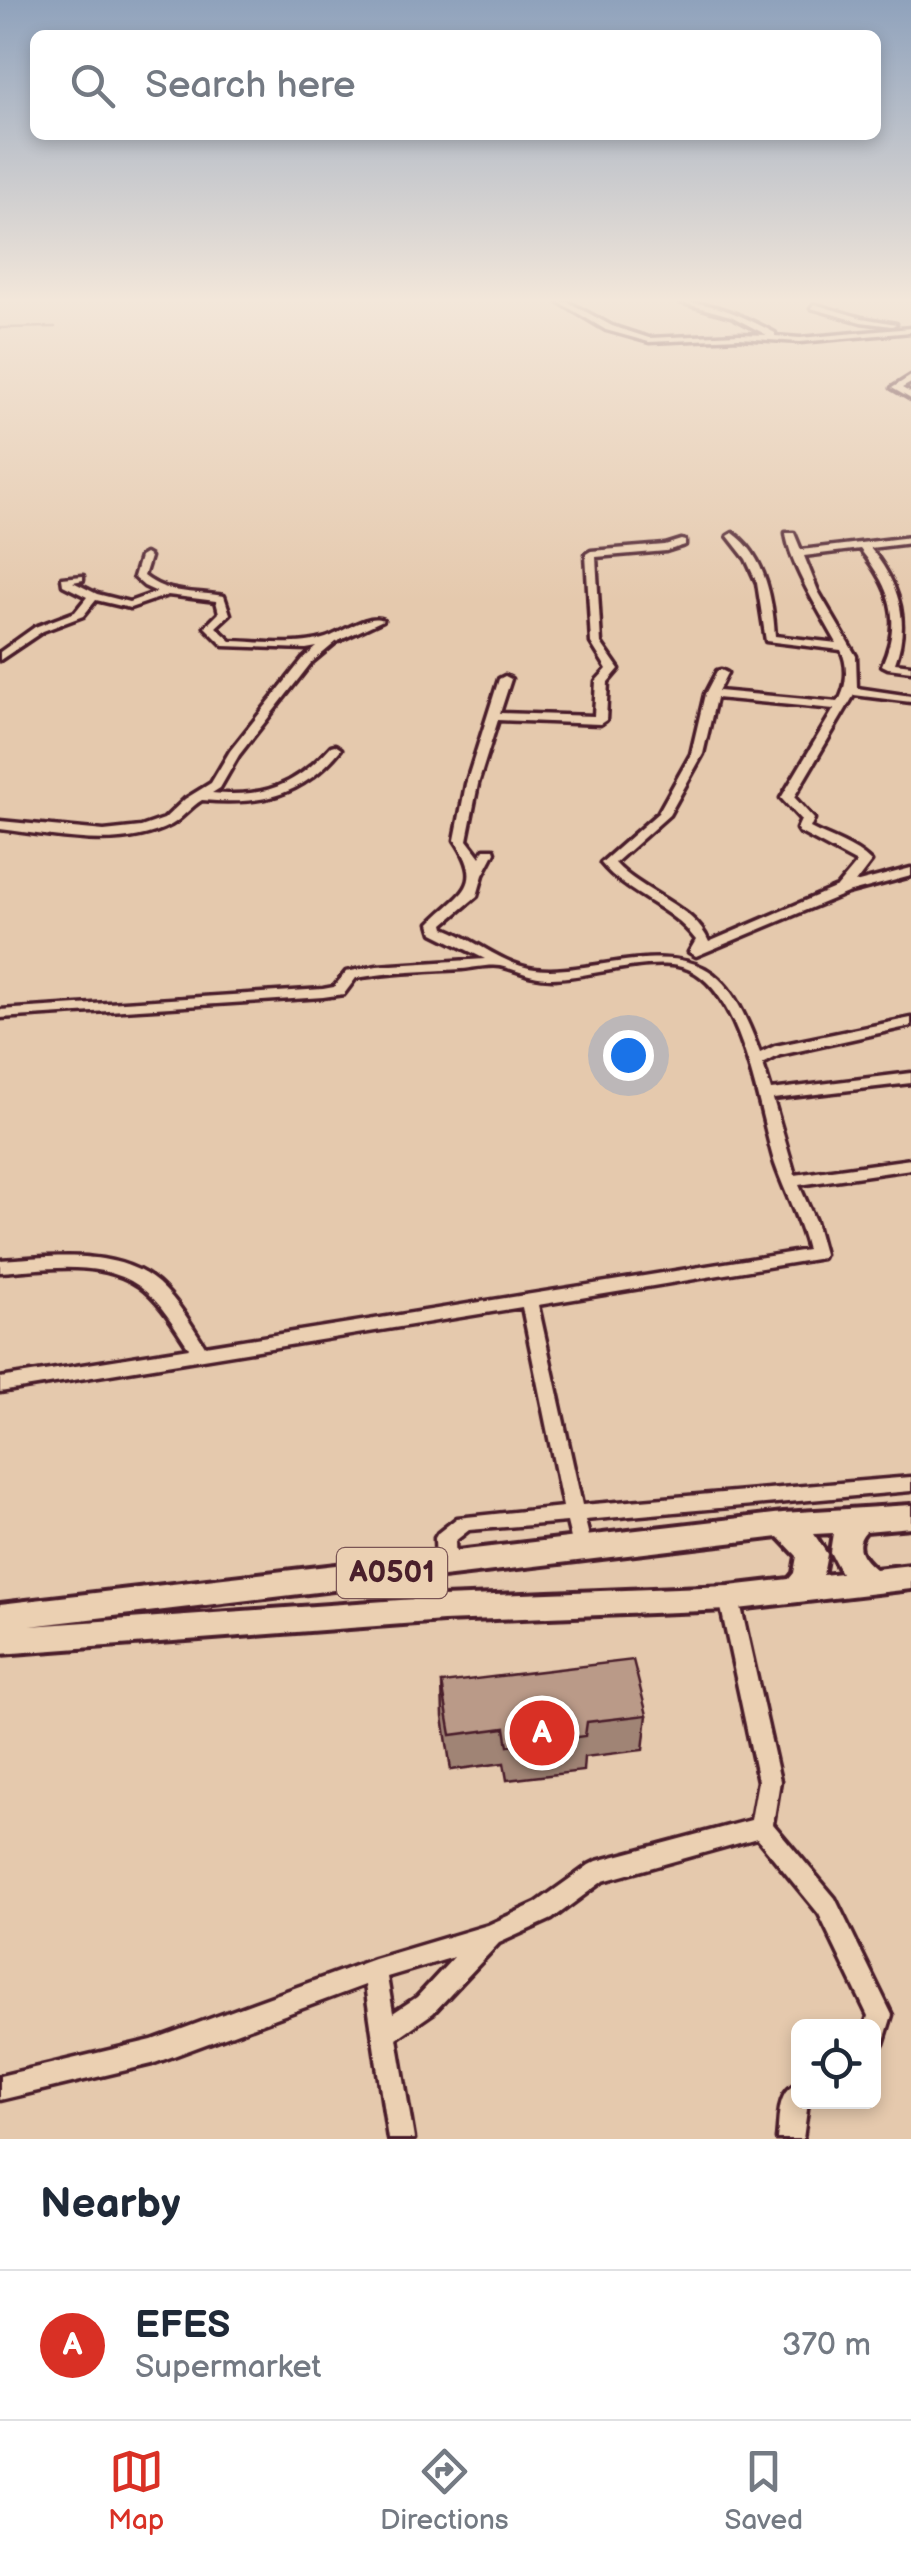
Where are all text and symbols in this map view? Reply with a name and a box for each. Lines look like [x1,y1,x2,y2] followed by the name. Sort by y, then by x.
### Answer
[30,30,881,140] search box
[65,58,120,113] icon: search
[145,63,356,108] text: Search here
[603,1030,654,1081] your location
[337,1548,447,1598] road number: A0501
[510,1696,574,1770] pin: A
[791,2019,881,2109] map controls
[791,2019,881,2109] button: locate
[40,2179,180,2230] text: Nearby
[135,2303,230,2348] text: EFES
[63,2326,82,2365] text: A
[782,2326,871,2365] text: 370 m
[135,2348,321,2387] text: Supermarket
[108,2444,164,2537] tab: Map
[380,2444,509,2537] tab: Directions
[725,2444,803,2537] tab: Saved

